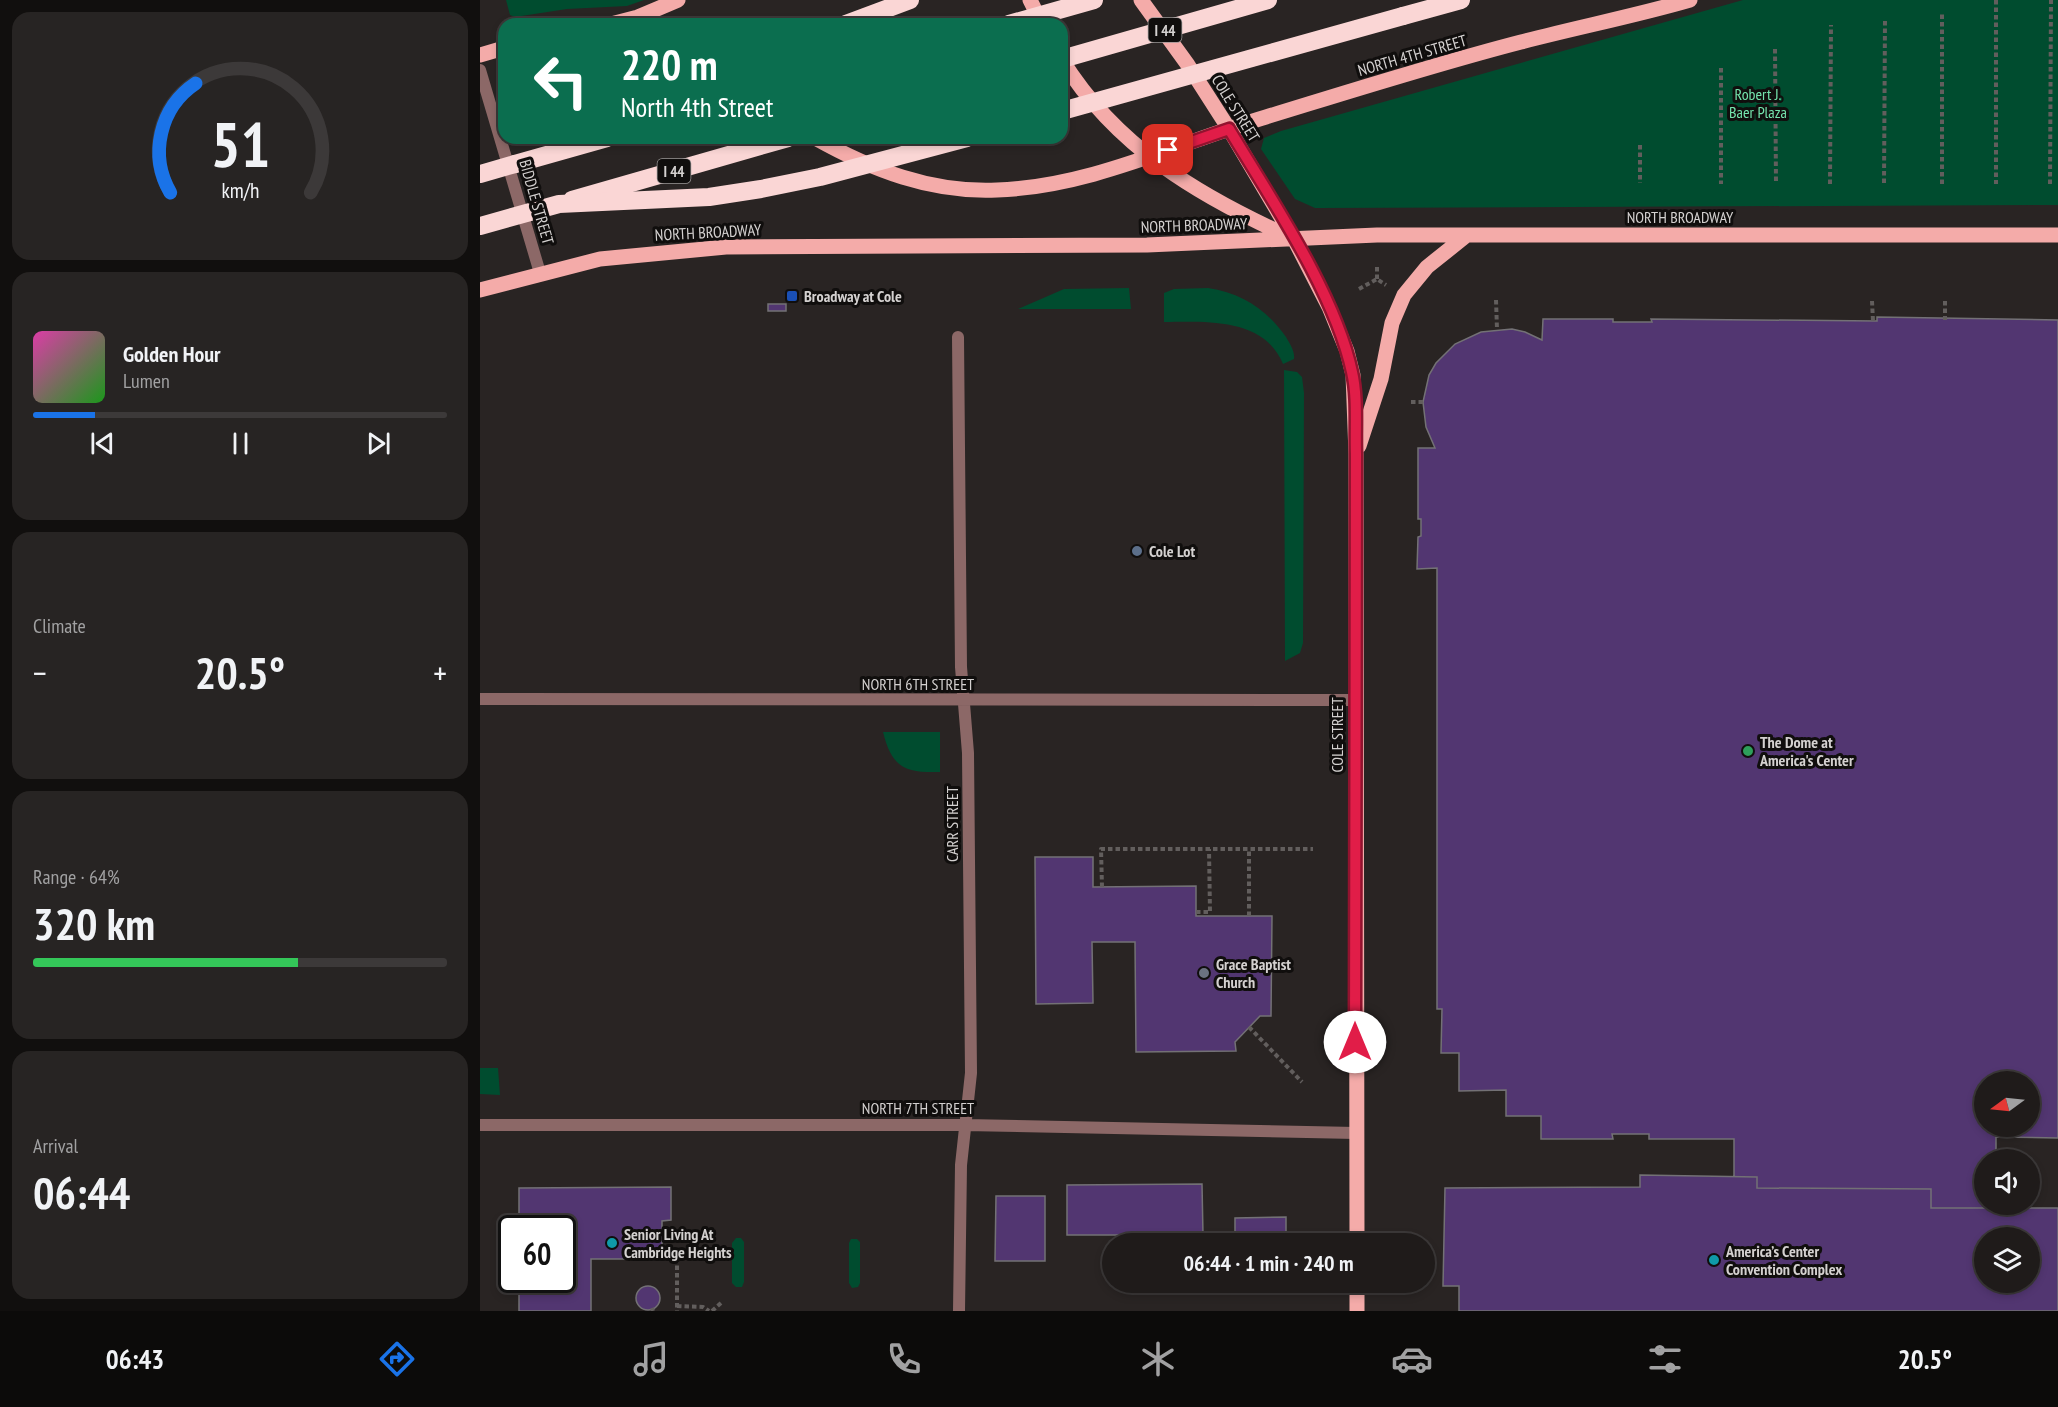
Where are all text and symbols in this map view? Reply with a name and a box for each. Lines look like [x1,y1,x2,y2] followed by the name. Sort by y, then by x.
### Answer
[1148,18,1182,42] road number: I 44
[1355,30,1469,80] street label: NORTH 4TH STREET
[621,37,718,92] text: 220 m
[522,42,600,120] icon: left
[1208,71,1264,145] street label: COLE STREET
[1729,84,1787,122] park label: Robert J. Baer Plaza
[621,90,773,124] text: North 4th Street
[210,103,270,184] text: 51
[1142,124,1193,175] pin
[1151,133,1184,166] icon: arrive
[515,157,559,247] street label: BIDDLE STREET
[658,159,690,183] road number: I 44
[221,176,259,204] text: km/h
[1627,207,1734,227] street label: NORTH BROADWAY
[1140,213,1248,237] street label: NORTH BROADWAY
[654,219,762,245] street label: NORTH BROADWAY
[804,286,902,306] place label: Broadway at Cole
[785,289,799,303] marker: Broadway at Cole
[123,340,221,368] text: Golden Hour
[123,368,170,394] text: Lumen
[86,427,119,460] icon: previous
[224,427,257,460] icon: pause
[362,427,395,460] icon: next
[1149,541,1195,561] place label: Cole Lot
[1130,544,1144,558] marker: Cole Lot
[33,613,86,639] text: Climate
[195,643,285,701] text: 20.5°
[33,651,47,694] text: −
[433,651,447,694] text: +
[862,674,974,694] street label: NORTH 6TH STREET
[1327,697,1347,773] street label: COLE STREET
[1759,732,1854,770] place label: The Dome at America's Center
[1741,744,1755,758] marker: The Dome at America's Center
[942,786,962,862] street label: CARR STREET
[33,864,120,890] text: Range · 64%
[33,894,155,952] text: 320 km
[1216,954,1291,992] place label: Grace Baptist Church
[1197,966,1211,980] marker: Grace Baptist Church
[1323,1010,1387,1074] position arrow
[1974,1071,2040,1137] north arrow
[1974,1071,2040,1293] map controls
[862,1098,974,1118] street label: NORTH 7TH STREET
[33,1133,78,1159] text: Arrival
[1974,1149,2040,1215] button: sound
[33,1163,130,1221] text: 06:44
[498,1215,576,1293] speed limit sign: 60
[624,1224,732,1262] place label: Senior Living At Cambridge Heights
[1974,1227,2040,1293] button: layers
[605,1236,619,1250] marker: Senior Living At Cambridge Heights
[1725,1241,1842,1279] place label: America’s Center Convention Complex
[1183,1249,1354,1277] text: 06:44 · 1 min · 240 m
[1707,1253,1721,1267] marker: America’s Center Convention Complex
[376,1338,418,1380] icon: directions
[630,1338,672,1380] icon: music
[883,1338,925,1380] icon: phone
[1137,1338,1179,1380] icon: climate
[1391,1338,1433,1380] icon: car
[1644,1338,1686,1380] icon: filters
[106,1342,164,1376] text: 06:43
[1898,1342,1952,1376] text: 20.5°

